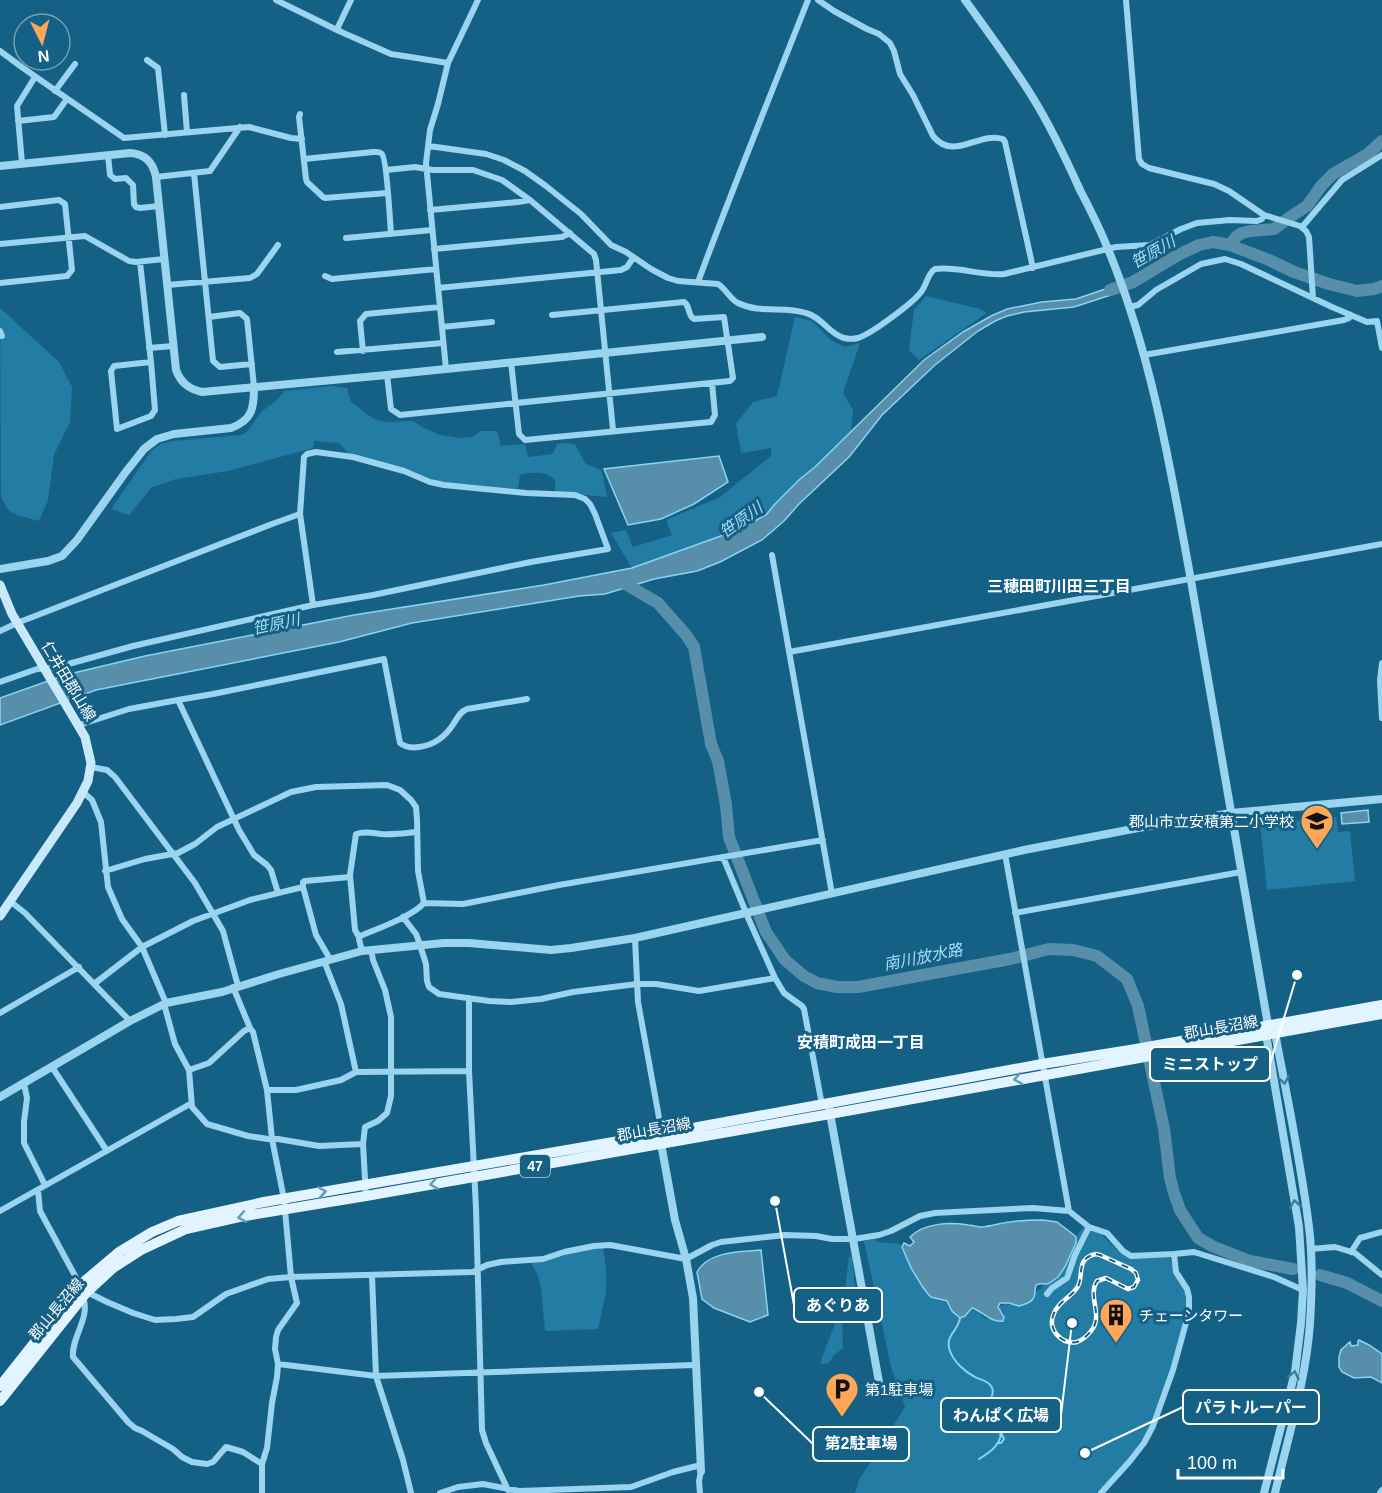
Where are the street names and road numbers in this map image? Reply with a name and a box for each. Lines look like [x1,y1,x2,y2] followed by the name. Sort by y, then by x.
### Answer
[39,638,99,724] street label: 仁井田郡山線
[1183,1012,1259,1042] street label: 郡山長沼線
[616,1114,692,1144] street label: 郡山長沼線
[520,1155,550,1177] road number: 47
[25,1275,87,1343] street label: 郡山長沼線

